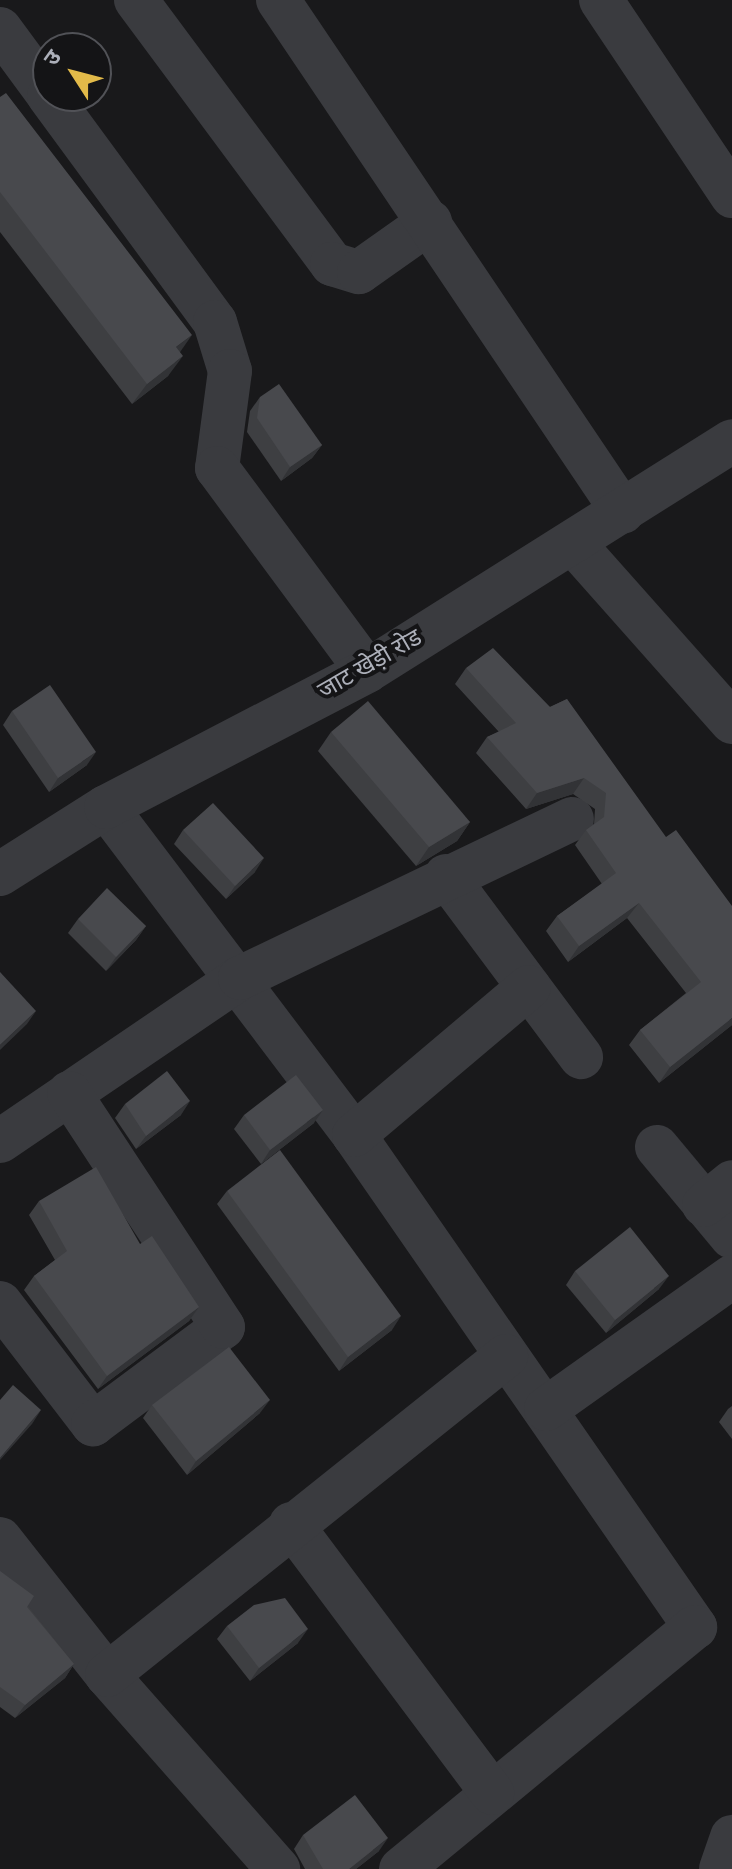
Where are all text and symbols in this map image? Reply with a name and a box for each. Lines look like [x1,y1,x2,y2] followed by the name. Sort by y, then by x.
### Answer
[32,32,112,112] north arrow
[39,46,69,72] text: उ
[314,625,428,707] street label: जाट खेड़ी रोड

